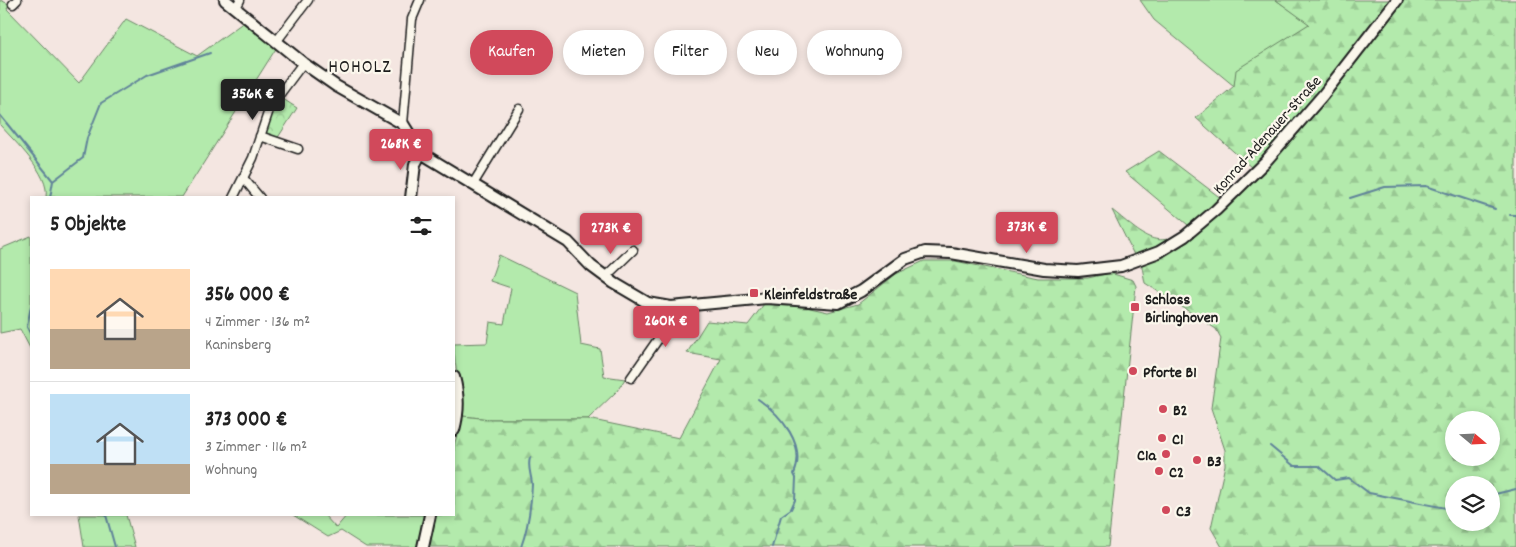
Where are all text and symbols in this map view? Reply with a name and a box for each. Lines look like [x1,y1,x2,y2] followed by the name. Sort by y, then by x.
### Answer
[470,30,553,75] chip: Kaufen
[563,30,644,75] chip: Mieten
[654,30,727,75] chip: Filter
[737,30,797,75] chip: Neu
[807,30,902,75] chip: Wohnung
[328,55,392,82] district label: HOHOLZ
[1208,71,1328,200] street label: Konrad-Adenauer-Straße
[212,78,294,121] pin: 356K €
[232,83,274,106] text: 356K €
[360,128,442,171] pin: 268K €
[380,133,422,156] text: 268K €
[50,211,126,241] text: 5 Objekte
[407,212,435,240] icon: filters
[570,212,652,255] pin: 273K €
[986,212,1068,254] pin: 373K €
[1007,216,1047,239] text: 373K €
[591,217,631,240] text: 273K €
[205,281,290,311] text: 356 000 €
[764,284,857,307] place label: Kleinfeldstraße
[748,287,760,299] marker: Kleinfeldstraße
[90,289,150,349] icon: home
[1145,289,1218,330] place label: Schloss Birlinghoven
[1129,301,1141,313] marker: Schloss Birlinghoven
[625,306,707,348] pin: 260K €
[644,310,688,333] text: 260K €
[205,311,310,334] text: 4 Zimmer · 136 m²
[205,334,271,357] text: Kaninsberg
[1143,362,1197,385] place label: Pforte B1
[1127,365,1139,377] marker: Pforte B1
[1173,400,1188,423] place label: B2
[1157,403,1169,415] marker: B2
[205,406,287,436] text: 373 000 €
[1445,411,1500,466] north arrow
[1445,411,1500,531] map controls
[90,414,150,474] icon: home
[1172,429,1183,452] place label: C1
[1156,432,1168,444] marker: C1
[205,436,307,459] text: 3 Zimmer · 116 m²
[1137,445,1157,468] place label: C1a
[1160,448,1172,460] marker: C1a
[1207,451,1222,474] place label: B3
[1191,454,1203,466] marker: B3
[205,459,257,482] text: Wohnung
[1169,462,1184,485] place label: C2
[1153,465,1165,477] marker: C2
[1445,476,1500,531] button: layers
[1176,501,1191,524] place label: C3
[1160,504,1172,516] marker: C3

